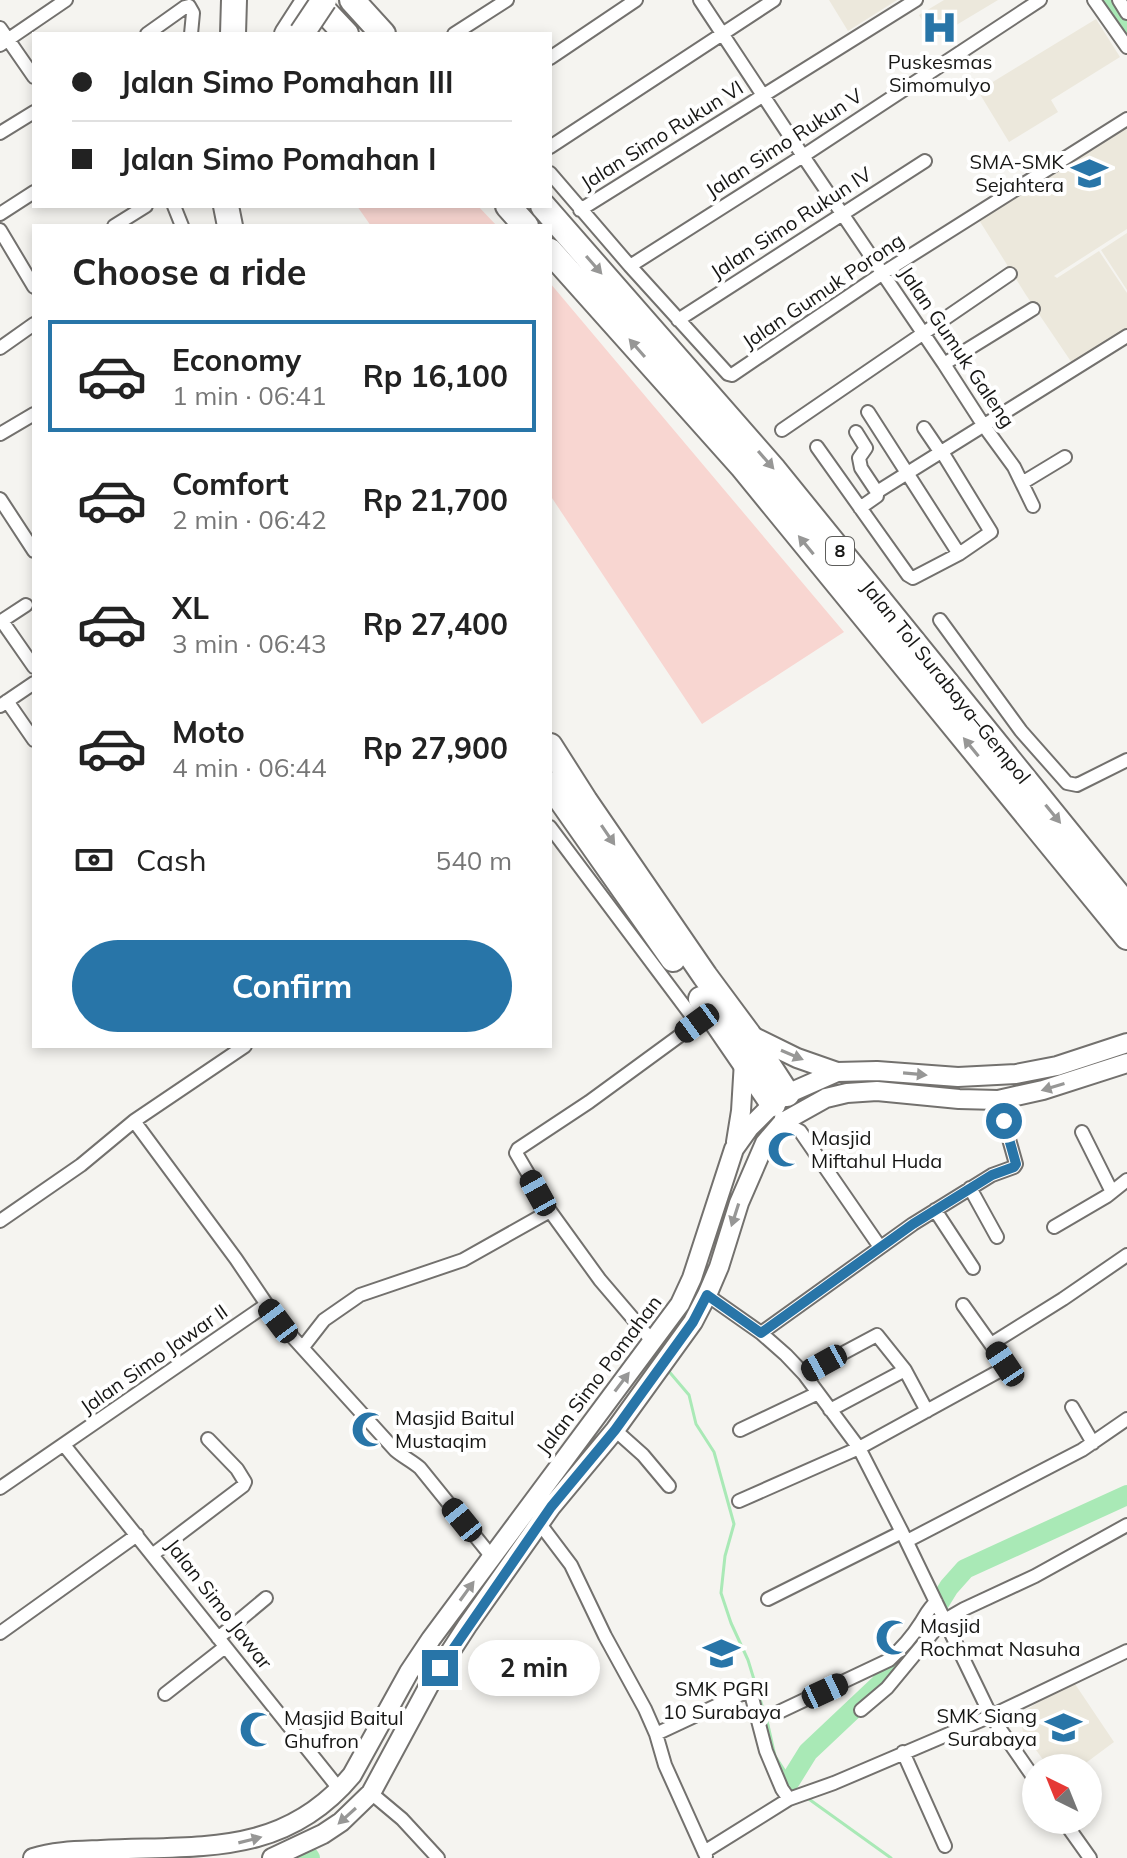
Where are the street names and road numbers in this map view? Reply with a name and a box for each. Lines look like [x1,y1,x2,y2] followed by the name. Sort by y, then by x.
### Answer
[576,74,748,195] street label: Jalan Simo Rukun VI
[701,83,867,203] street label: Jalan Simo Rukun V
[706,161,876,284] street label: Jalan Simo Rukun IV
[737,227,908,354] street label: Jalan Gumuk Porong
[894,261,1021,432] street label: Jalan Gumuk Galeng
[826,537,854,565] road number: 8
[856,575,1036,789] street label: Jalan Tol Surabaya–Gempol
[531,1290,667,1459] street label: Jalan Simo Pomahan
[75,1298,232,1419] street label: Jalan Simo Jawar II
[161,1533,279,1674] street label: Jalan Simo Jawar

